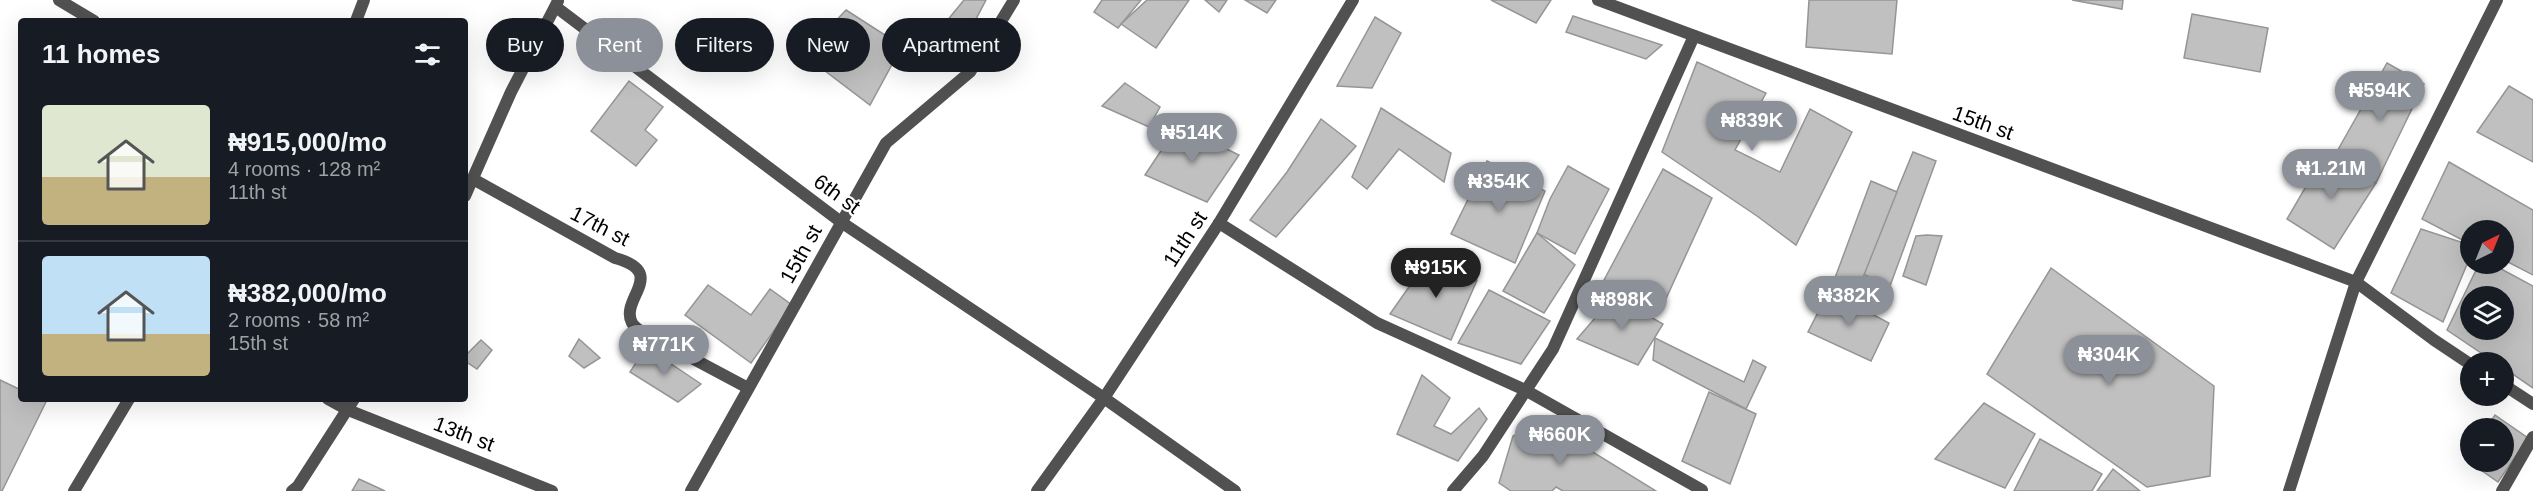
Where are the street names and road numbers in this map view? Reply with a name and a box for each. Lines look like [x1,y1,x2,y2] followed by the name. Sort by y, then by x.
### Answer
[1950,101,2017,144] street label: 15th st
[810,169,865,218] street label: 6th st
[567,201,634,250] street label: 17th st
[1158,207,1211,271] street label: 11th st
[775,220,826,287] street label: 15th st
[431,412,498,456] street label: 13th st

